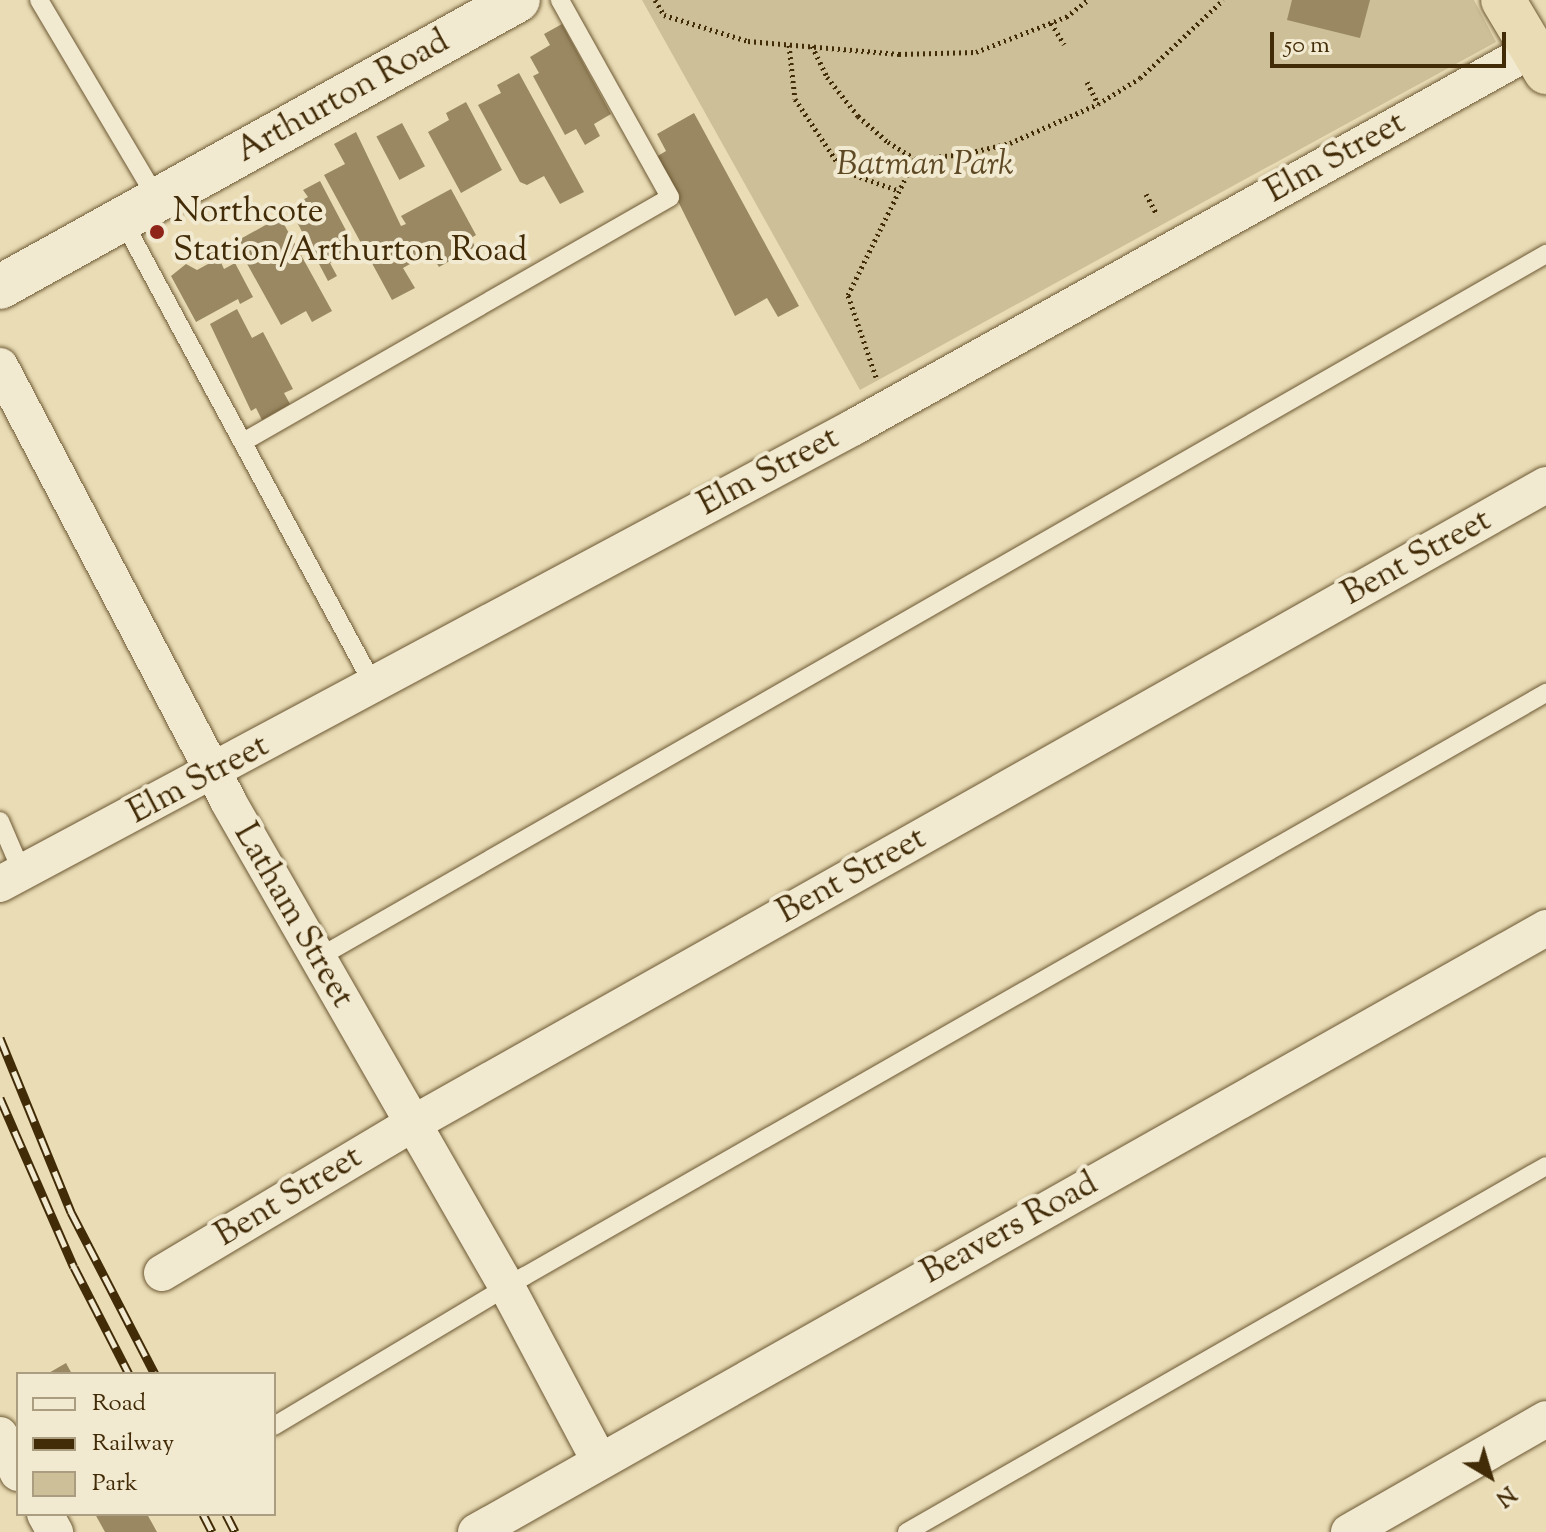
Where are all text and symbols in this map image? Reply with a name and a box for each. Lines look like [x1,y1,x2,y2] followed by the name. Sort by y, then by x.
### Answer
[1274,16,1510,66] scale bar
[229,22,457,172] street label: Arthurton Road
[1284,29,1330,63] text: 50 m
[1259,103,1413,213] street label: Elm Street
[836,146,1014,186] park label: Batman Park
[173,192,527,272] place label: Northcote Station/Arthurton Road
[148,223,166,241] marker: Northcote Station/Arthurton Road
[692,418,846,526] street label: Elm Street
[1336,500,1498,616] street label: Bent Street
[122,726,276,834] street label: Elm Street
[224,816,362,1016] street label: Latham Street
[771,818,933,934] street label: Bent Street
[208,1137,370,1257] street label: Bent Street
[915,1164,1105,1294] street label: Beavers Road
[16,1372,276,1516] legend
[92,1387,146,1421] text: Road
[92,1427,174,1461] text: Railway
[1450,1436,1530,1516] north arrow
[92,1467,138,1501] text: Park
[1488,1477,1522,1513] text: N

